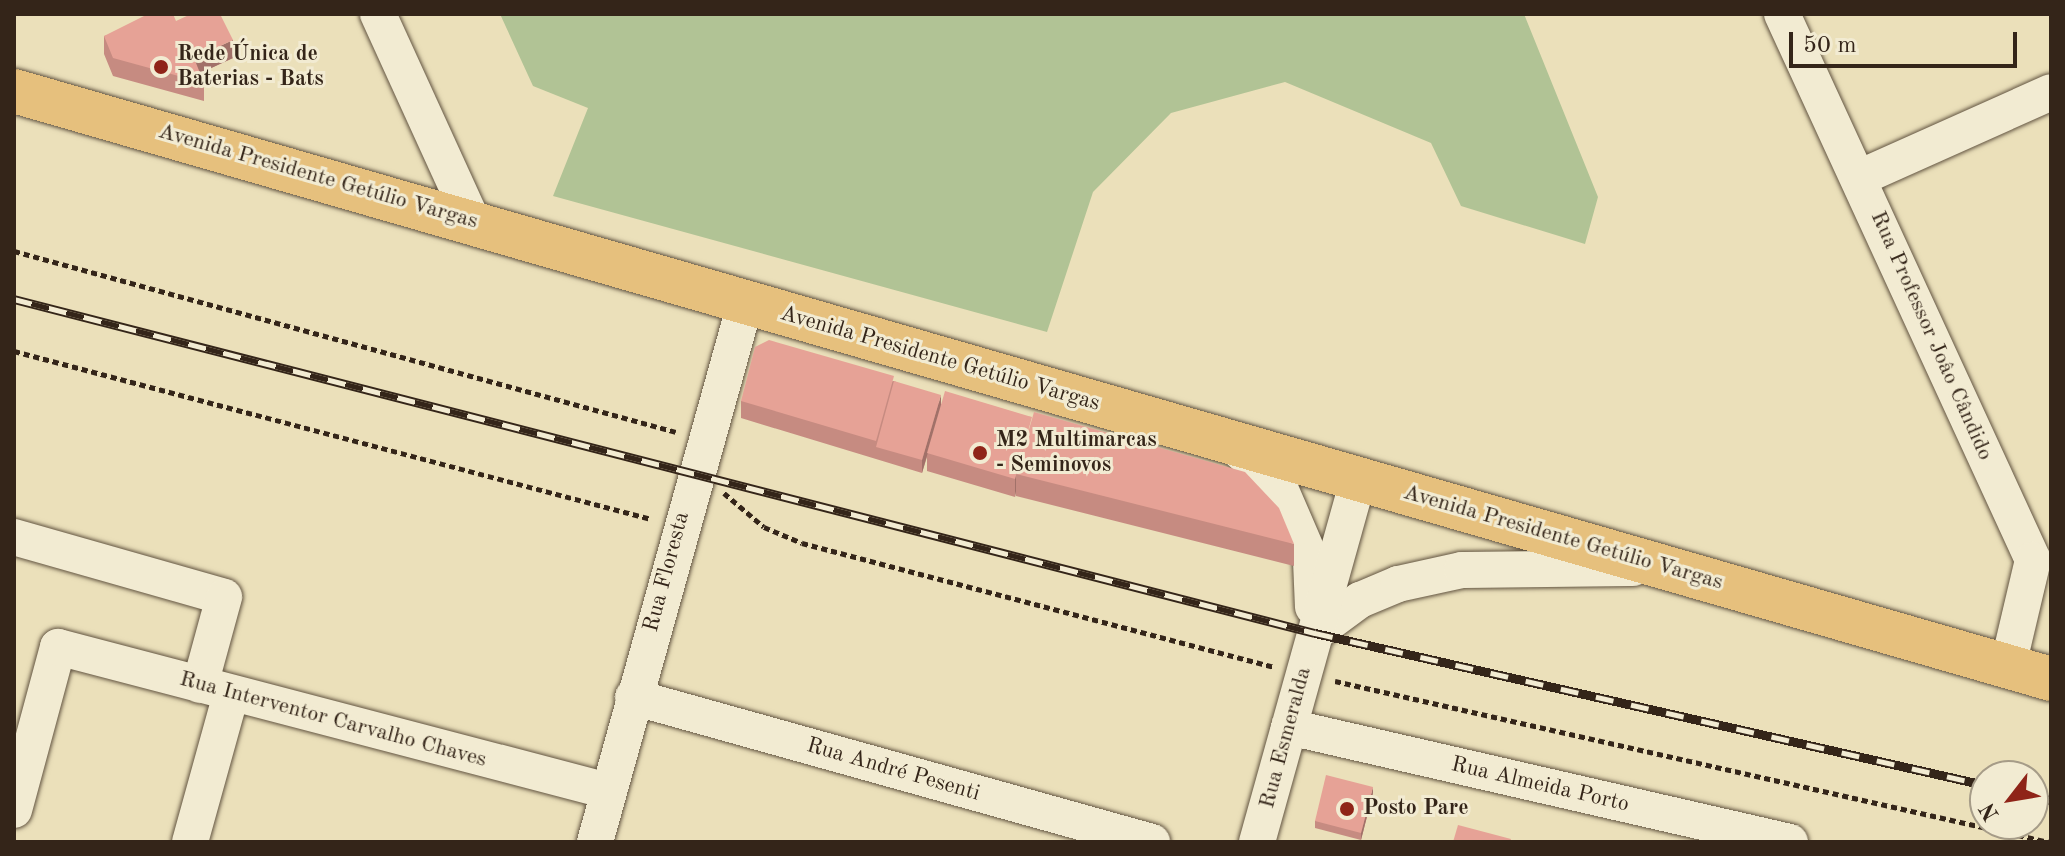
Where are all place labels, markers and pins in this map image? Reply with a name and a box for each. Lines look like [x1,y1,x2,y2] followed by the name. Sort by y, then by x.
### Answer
[177,41,324,92] place label: Rede Única de Baterias - Bats
[152,58,170,76] marker: Rede Única de Baterias - Bats
[996,427,1157,478] place label: M2 Multimarcas - Seminovos
[971,444,989,462] marker: M2 Multimarcas - Seminovos
[1363,796,1469,822] place label: Posto Pare
[1338,800,1356,818] marker: Posto Pare

